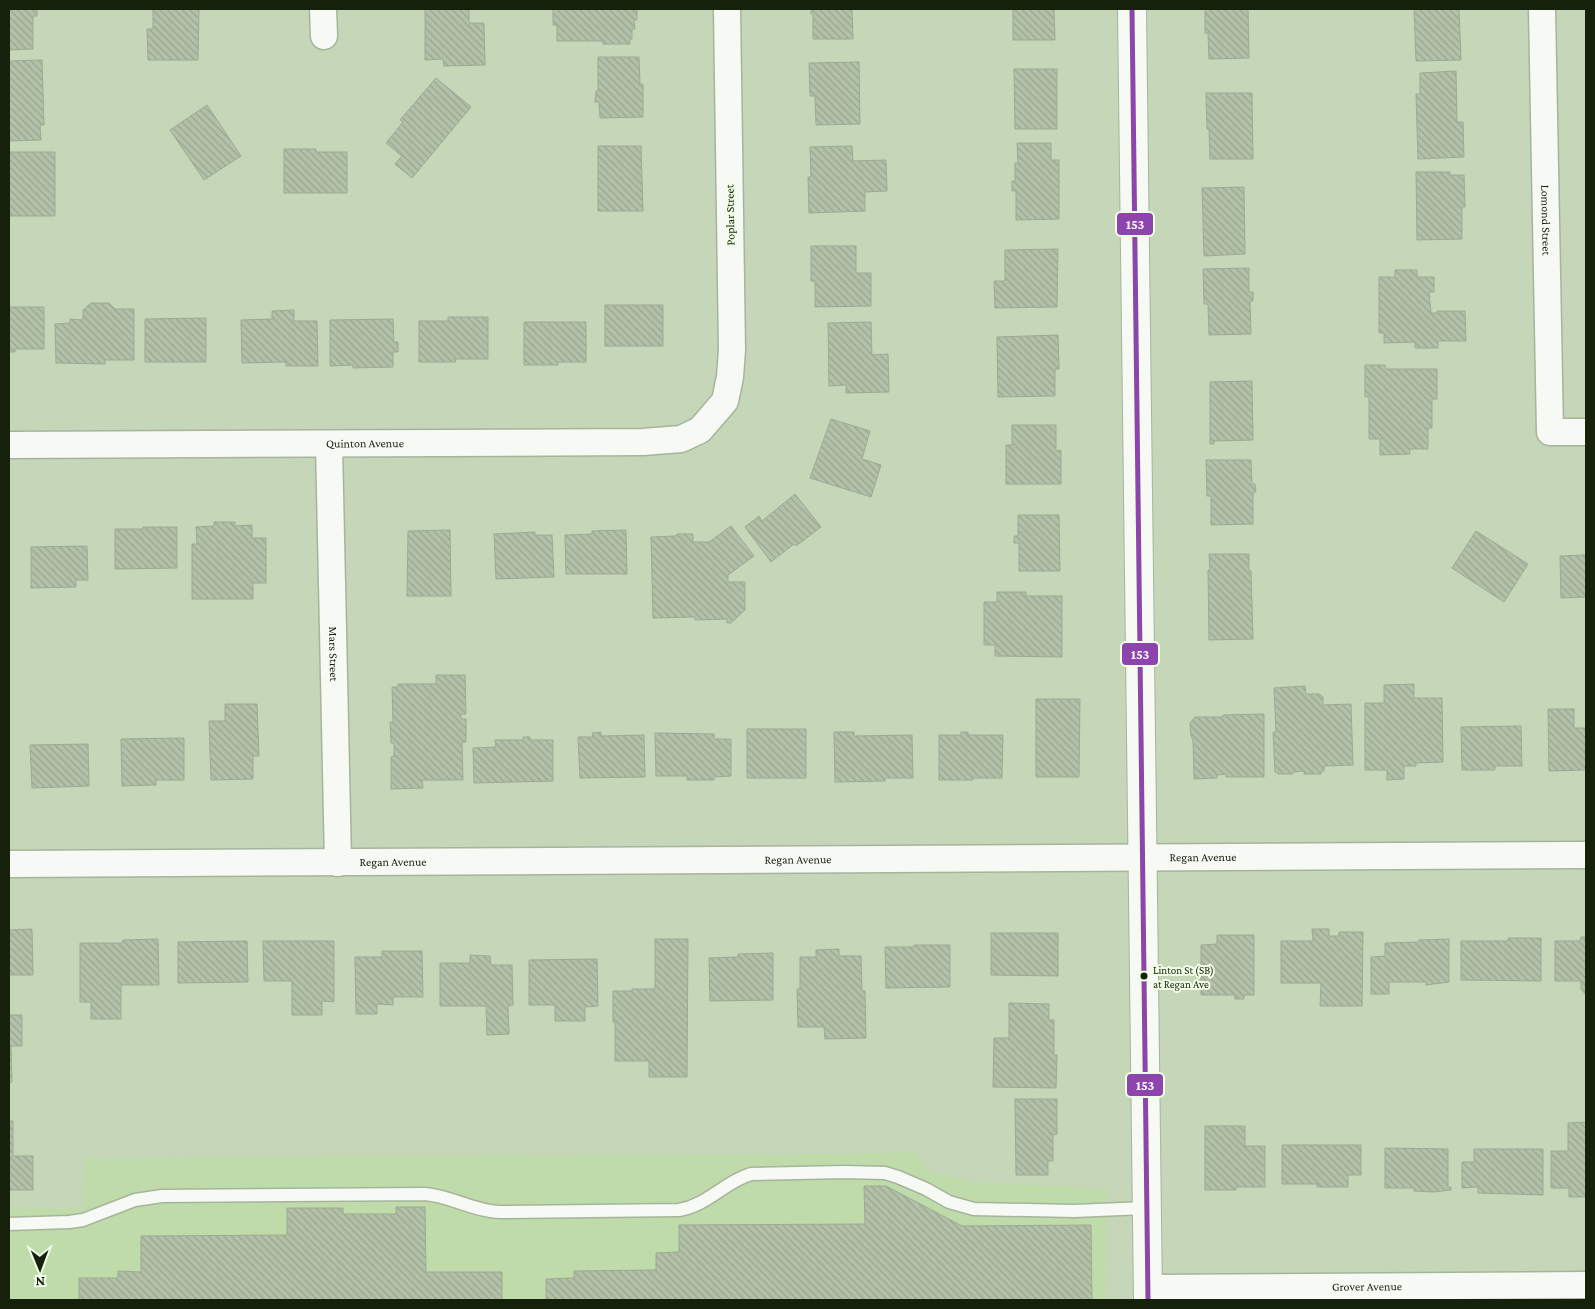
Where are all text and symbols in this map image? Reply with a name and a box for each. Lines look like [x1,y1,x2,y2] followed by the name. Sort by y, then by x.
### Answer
[722,183,738,246] street label: Poplar Street
[1538,184,1554,256] street label: Lomond Street
[1116,212,1154,236] line badge: 153
[1126,216,1144,232] text: 153
[326,436,404,450] street label: Quinton Avenue
[326,626,341,683] street label: Mars Street
[1121,642,1159,666] line badge: 153
[1131,646,1149,662] text: 153
[1169,850,1237,864] street label: Regan Avenue
[764,852,832,867] street label: Regan Avenue
[359,855,427,869] street label: Regan Avenue
[1153,964,1214,991] place label: Linton St (SB) at Regan Ave
[1139,971,1149,981] marker: Linton St (SB) at Regan Ave
[1126,1073,1164,1097] line badge: 153
[1136,1077,1154,1093] text: 153
[15,1244,65,1294] north arrow
[35,1274,45,1290] text: N
[1332,1279,1402,1294] street label: Grover Avenue

